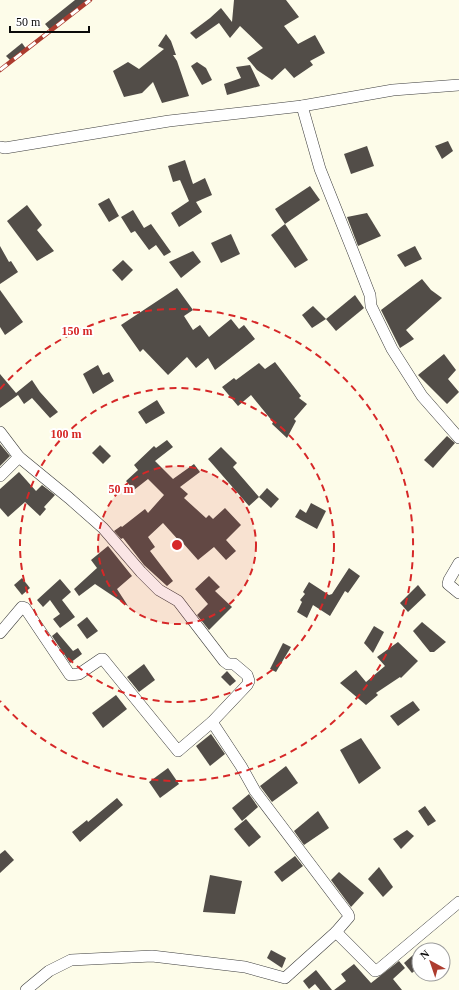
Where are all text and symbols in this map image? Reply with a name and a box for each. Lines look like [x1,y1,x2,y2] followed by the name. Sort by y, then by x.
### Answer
[10,8,89,34] scale bar
[16,15,41,29] text: 50 m
[62,324,93,338] text: 150 m
[51,427,82,441] text: 100 m
[109,482,134,496] text: 50 m
[170,538,184,552] centre of rings
[411,942,451,982] north arrow
[418,947,432,961] text: N

